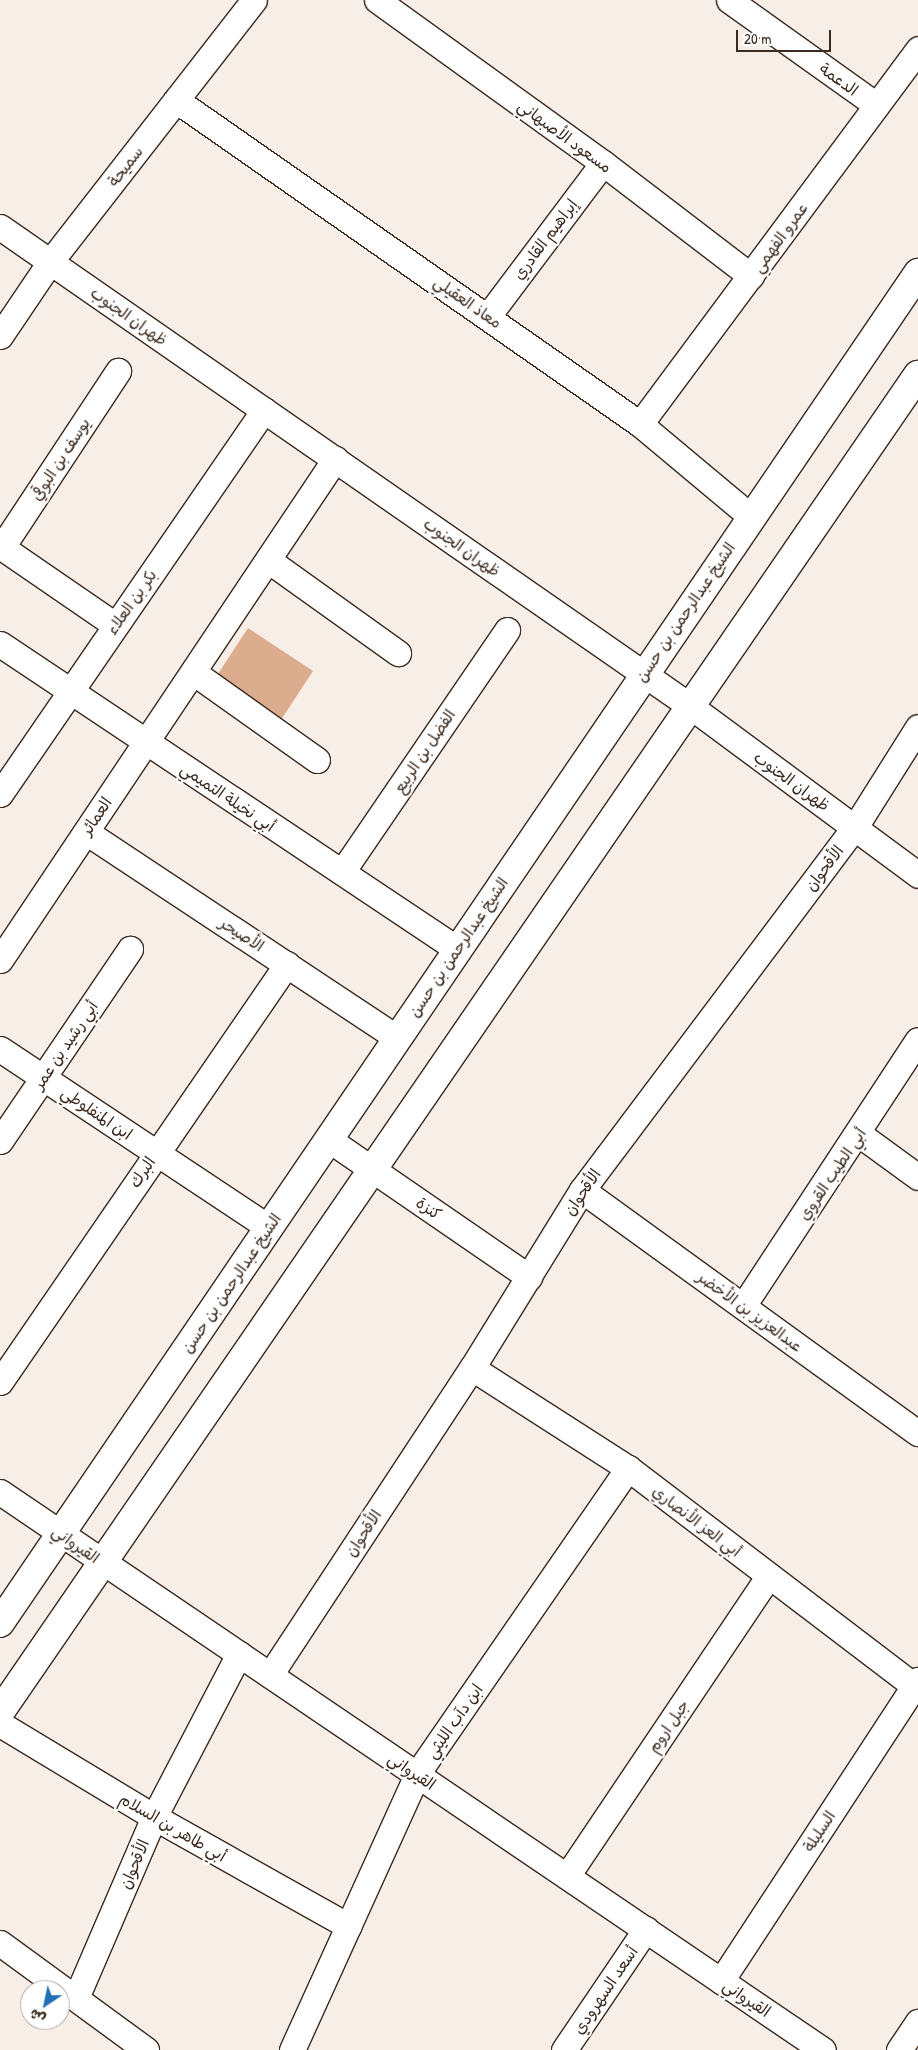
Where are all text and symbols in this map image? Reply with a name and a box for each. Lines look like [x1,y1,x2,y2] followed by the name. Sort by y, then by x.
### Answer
[738,20,833,52] scale bar
[744,28,771,49] text: 20 m
[816,58,862,100] street label: الدعمة
[514,95,616,177] street label: مسعود الأصبهاني
[103,142,147,190] street label: سميحة
[509,195,581,283] street label: إبراهيم القادري
[748,198,812,276] street label: عمرو الفهمي
[430,272,506,332] street label: معاذ العقيلي
[87,283,171,349] street label: ظهران الجنوب
[26,414,94,504] street label: يوسف بن البوقي
[420,514,504,580] street label: ظهران الجنوب
[631,538,739,686] street label: الشيخ عبدالرحمن بن حسن
[102,566,160,638] street label: بكر بن العلاء
[389,705,459,797] street label: الفضل بن الربيع
[750,747,834,815] street label: ظهران الجنوب
[177,758,279,836] street label: أبي نخيلة التميمي
[76,793,116,839] street label: العمائر
[801,841,847,895] street label: الأقحوان
[404,873,512,1021] street label: الشيخ عبدالرحمن بن حسن
[216,913,268,955] street label: الأصيحر
[28,997,102,1093] street label: أبي رشيد بن عمر
[58,1082,136,1144] street label: ابن المنفلوطي
[794,1124,870,1224] street label: أبي الطيب القروي
[125,1153,159,1191] street label: البرك
[559,1165,605,1219] street label: الأقحوان
[413,1193,445,1223] street label: كنزة
[177,1209,285,1357] street label: الشيخ عبدالرحمن بن حسن
[694,1266,806,1356] street label: عبدالعزيز بن الأخضر
[649,1481,745,1561] street label: أبي العز الأنصاري
[341,1506,385,1560] street label: الأقحوان
[49,1521,103,1567] street label: القيرواني
[421,1680,487,1762] street label: ابن دآب الليثي
[643,1696,693,1756] street label: جبل اروم
[385,1748,439,1794] street label: القيرواني
[116,1789,230,1865] street label: أبي طاهر بن السلام
[799,1807,839,1855] street label: السليلة
[115,1836,153,1892] street label: الأقحوان
[569,1942,641,2038] street label: أسعد السهرودي
[720,1975,774,2021] street label: القيرواني
[20,1980,70,2030] north arrow
[25,2005,49,2029] text: ش

